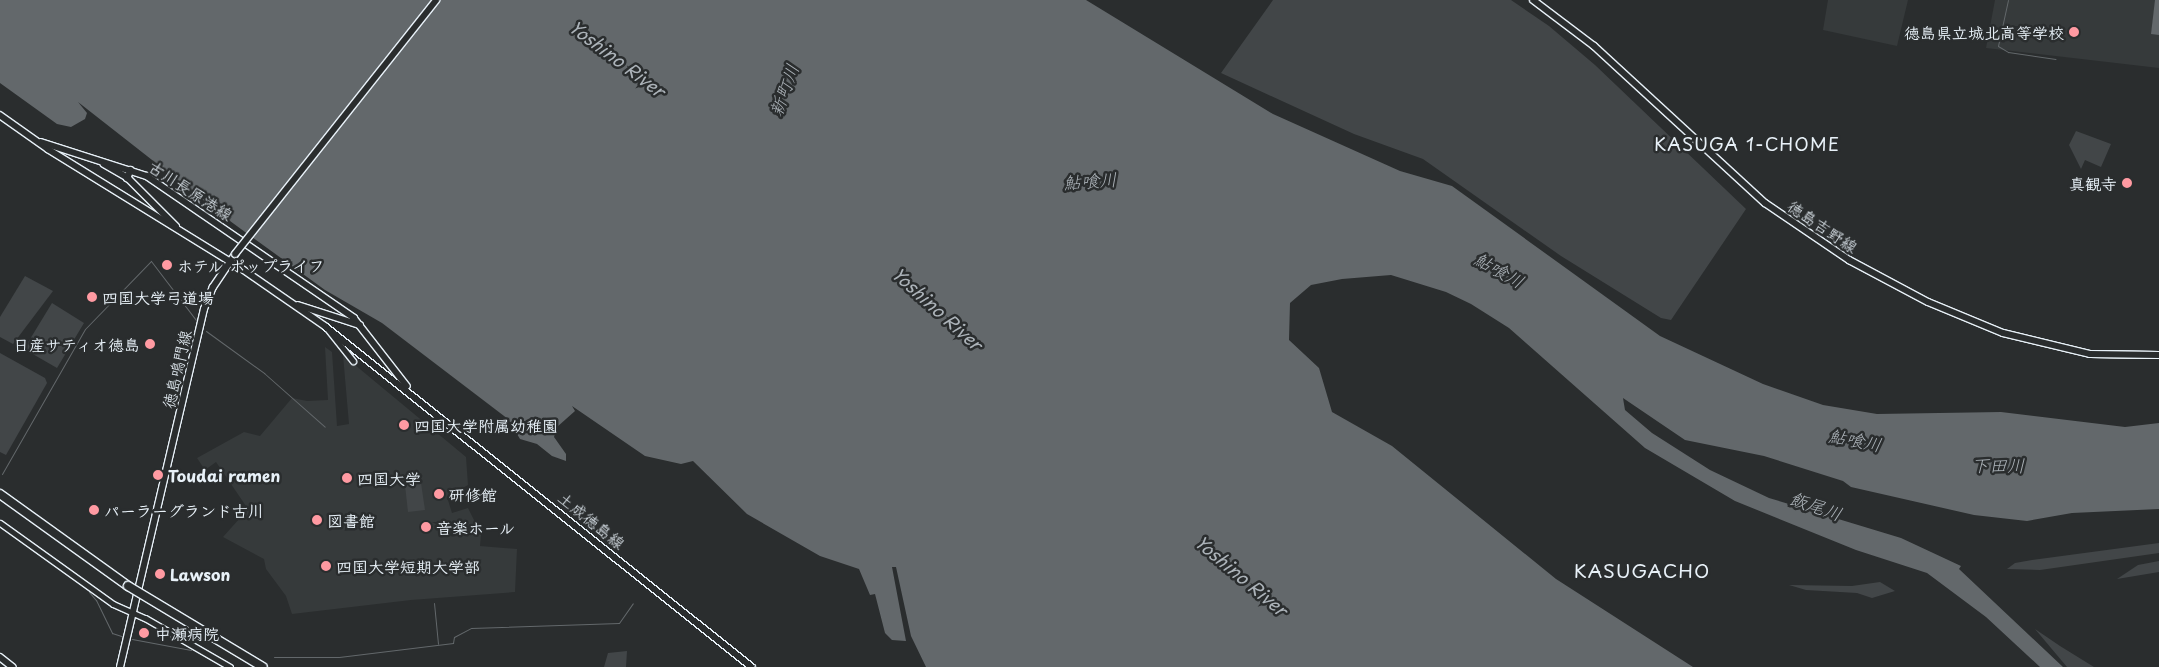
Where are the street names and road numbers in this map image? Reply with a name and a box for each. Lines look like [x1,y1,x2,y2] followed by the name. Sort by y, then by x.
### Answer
[146,156,236,224] street label: 古川長原港線
[1784,196,1862,256] street label: 徳島吉野線
[158,328,194,410] street label: 徳島鳴門線
[555,487,629,553] street label: 土成徳島線

